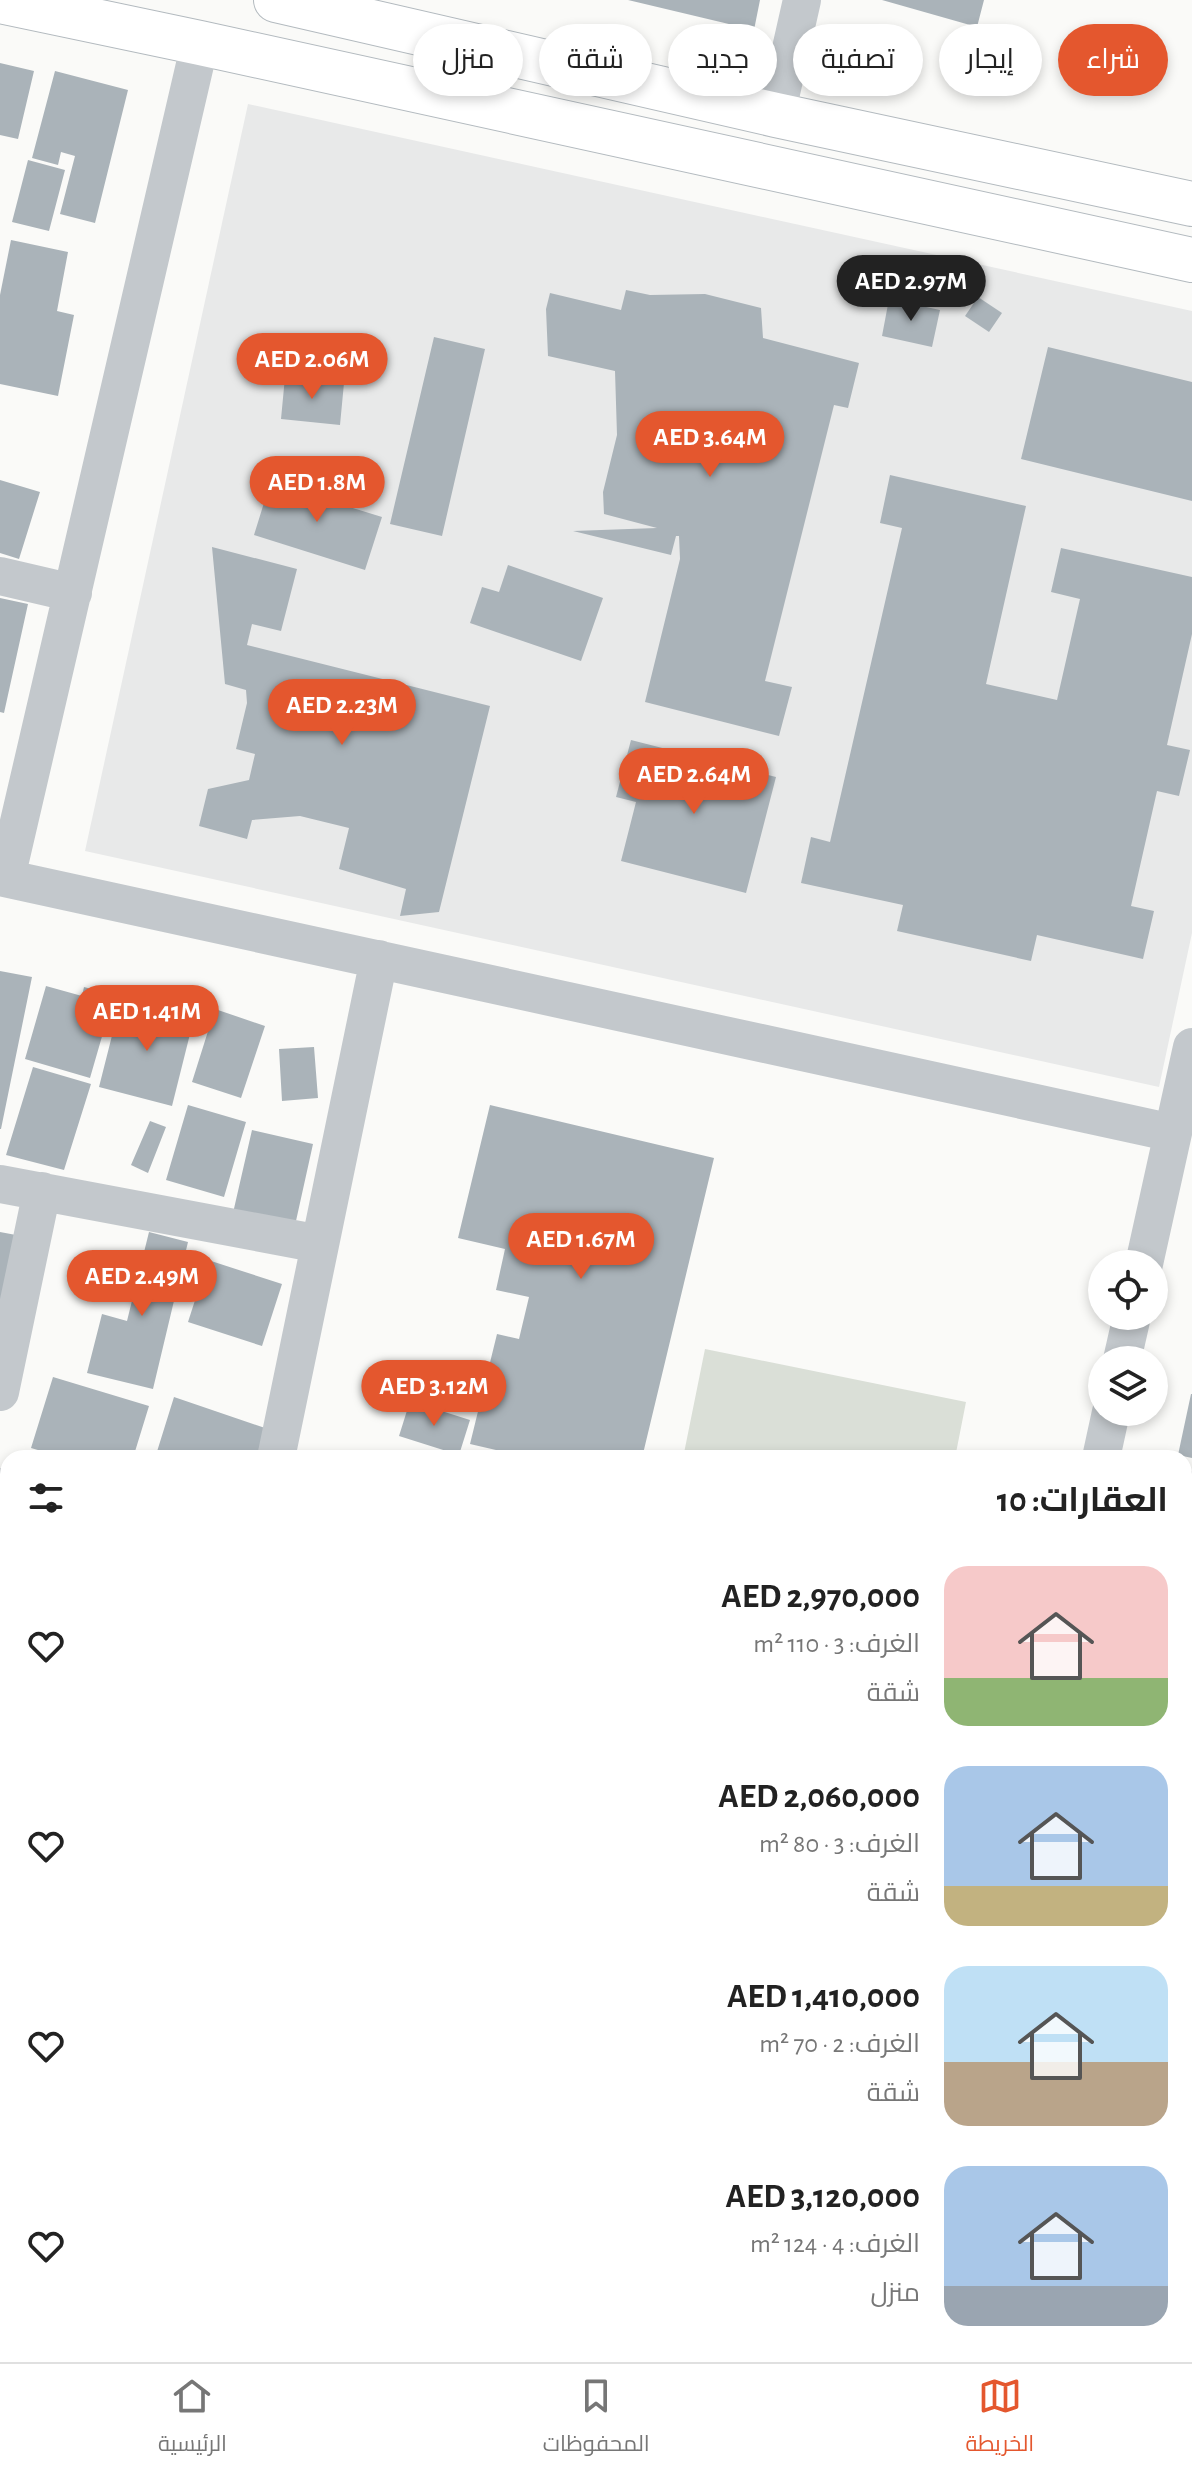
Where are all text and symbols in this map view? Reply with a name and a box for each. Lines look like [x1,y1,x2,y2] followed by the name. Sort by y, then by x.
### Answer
[413,24,523,96] chip: منزل
[539,24,652,96] chip: شقة
[668,24,777,96] chip: جديد
[793,24,923,96] chip: تصفية
[939,24,1042,96] chip: إيجار
[1058,24,1168,96] chip: شراء
[819,255,1003,323] pin: AED 2.97M
[855,268,967,294] text: AED 2.97M
[220,333,404,401] pin: AED 2.06M
[255,346,369,372] text: AED 2.06M
[618,411,802,479] pin: AED 3.64M
[653,424,767,450] text: AED 3.64M
[234,456,400,524] pin: AED 1.8M
[268,469,366,495] text: AED 1.8M
[250,679,434,747] pin: AED 2.23M
[286,692,398,718] text: AED 2.23M
[602,748,786,816] pin: AED 2.64M
[637,761,751,787] text: AED 2.64M
[55,985,239,1053] pin: AED 1.41M
[93,998,201,1024] text: AED 1.41M
[489,1213,673,1281] pin: AED 1.67M
[526,1226,636,1252] text: AED 1.67M
[50,1250,234,1318] pin: AED 2.49M
[1088,1250,1168,1426] map controls
[1088,1250,1168,1330] button: locate
[85,1263,199,1289] text: AED 2.49M
[1088,1346,1168,1426] button: layers
[342,1360,526,1428] pin: AED 3.12M
[379,1373,489,1399] text: AED 3.12M
[24,1476,68,1520] icon: filters
[997,1484,1168,1518] text: العقارات: 10
[721,1580,920,1614] text: AED 2,970,000
[1008,1598,1104,1694] icon: home
[24,1624,68,1668] icon: heart
[753,1631,920,1657] text: الغرف: 3 · 110 m²
[867,1680,920,1706] text: شقة
[718,1780,920,1814] text: AED 2,060,000
[1008,1798,1104,1894] icon: home
[24,1824,68,1868] icon: heart
[759,1831,920,1857] text: الغرف: 3 · 80 m²
[867,1880,920,1906] text: شقة
[727,1980,920,2014] text: AED 1,410,000
[1008,1998,1104,2094] icon: home
[24,2024,68,2068] icon: heart
[759,2031,920,2057] text: الغرف: 2 · 70 m²
[867,2080,920,2106] text: شقة
[726,2180,920,2214] text: AED 3,120,000
[1008,2198,1104,2294] icon: home
[24,2224,68,2268] icon: heart
[750,2231,920,2257] text: الغرف: 4 · 124 m²
[871,2280,920,2306] text: منزل
[158,2374,227,2464] tab: الرئيسية
[543,2374,650,2464] tab: المحفوظات
[965,2374,1034,2464] tab: الخريطة

